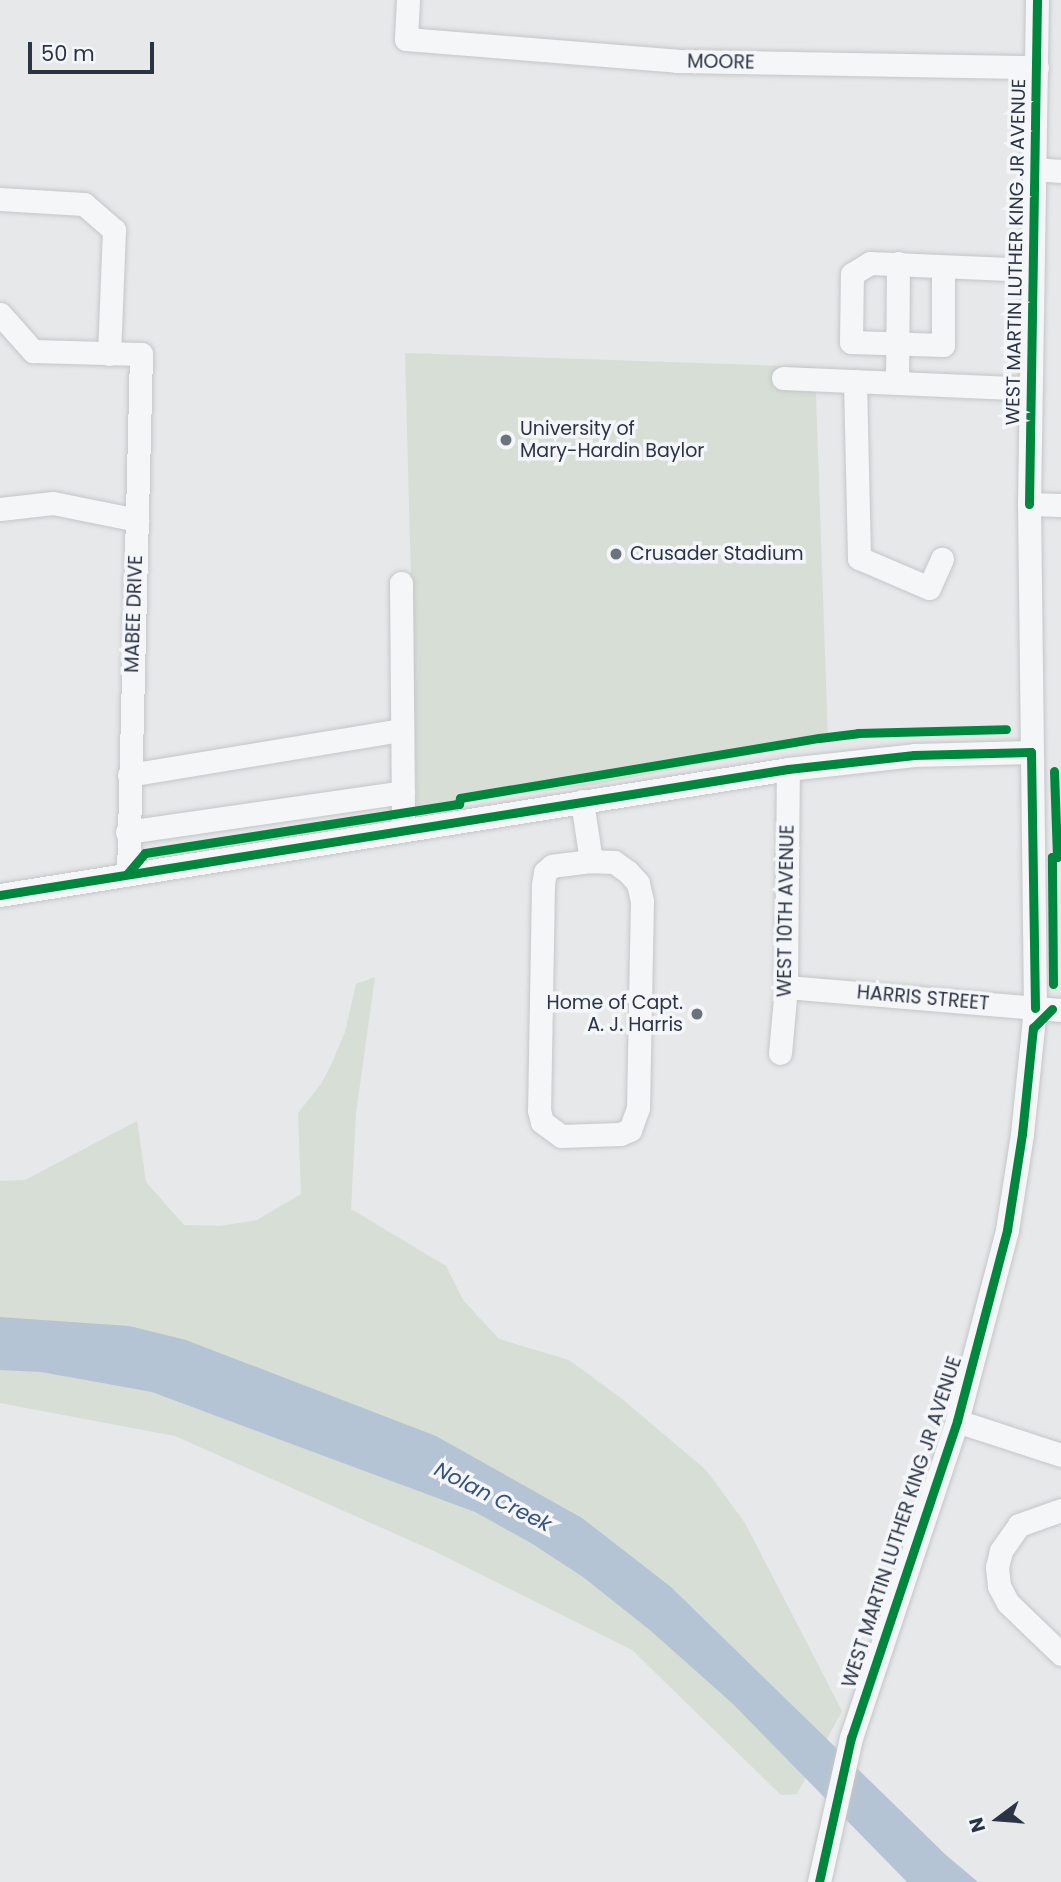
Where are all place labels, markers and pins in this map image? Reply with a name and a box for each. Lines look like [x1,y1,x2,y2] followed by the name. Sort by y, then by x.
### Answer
[520,418,704,462] place label: University of Mary-Hardin Baylor
[498,432,514,448] marker: University of Mary-Hardin Baylor
[630,543,804,565] place label: Crusader Stadium
[608,546,624,562] marker: Crusader Stadium
[547,992,683,1036] place label: Home of Capt. A. J. Harris
[689,1006,705,1022] marker: Home of Capt. A. J. Harris

